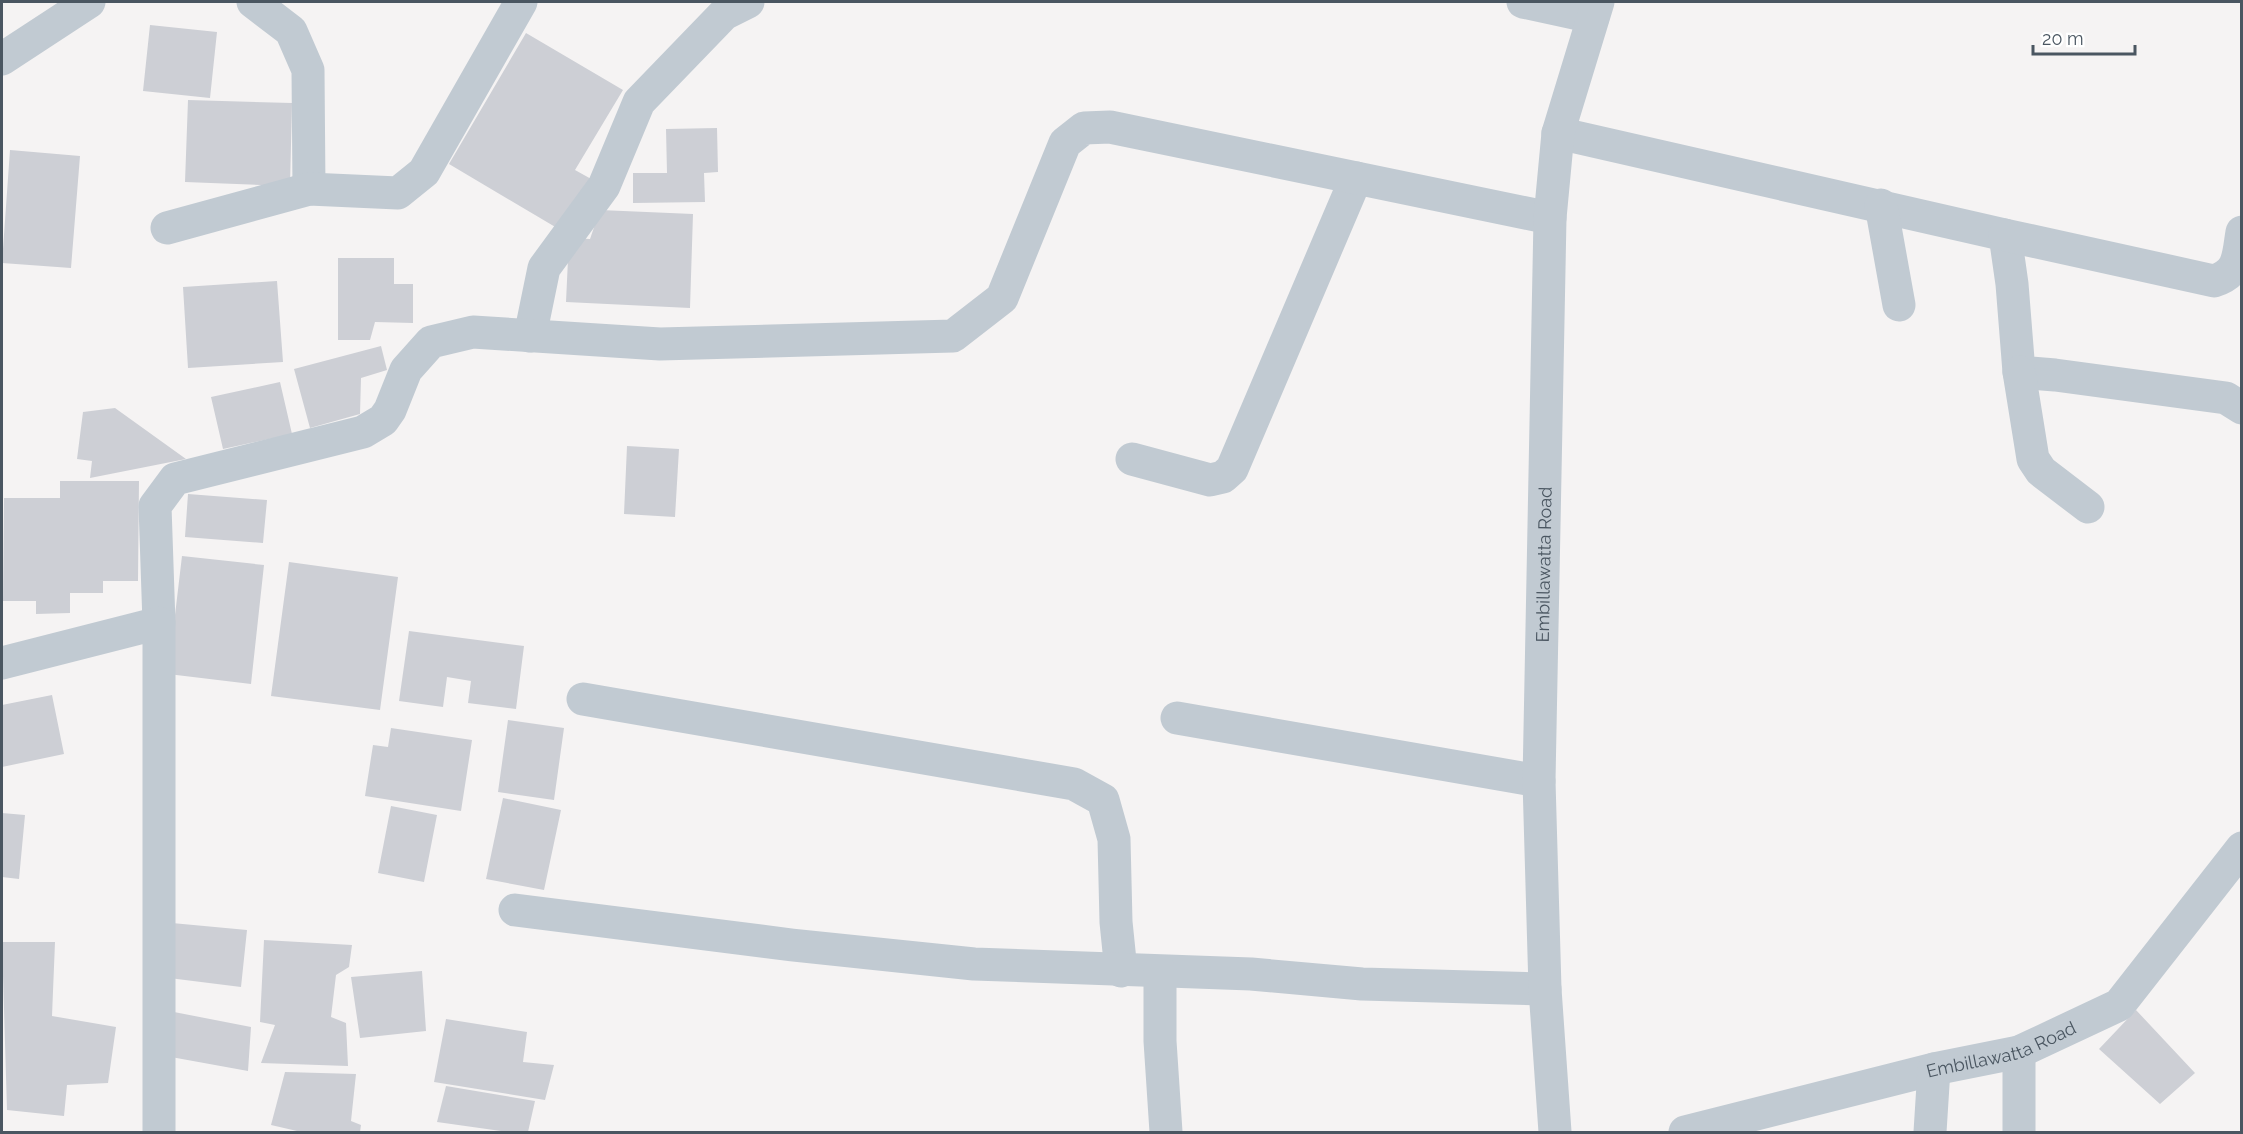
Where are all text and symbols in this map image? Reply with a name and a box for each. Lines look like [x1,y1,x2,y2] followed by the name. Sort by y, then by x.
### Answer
[2033,18,2135,56] scale bar
[2042,28,2084,49] text: 20 m
[1531,486,1555,642] street label: Embillawatta Road
[1924,1016,2079,1081] street label: Embillawatta Road

